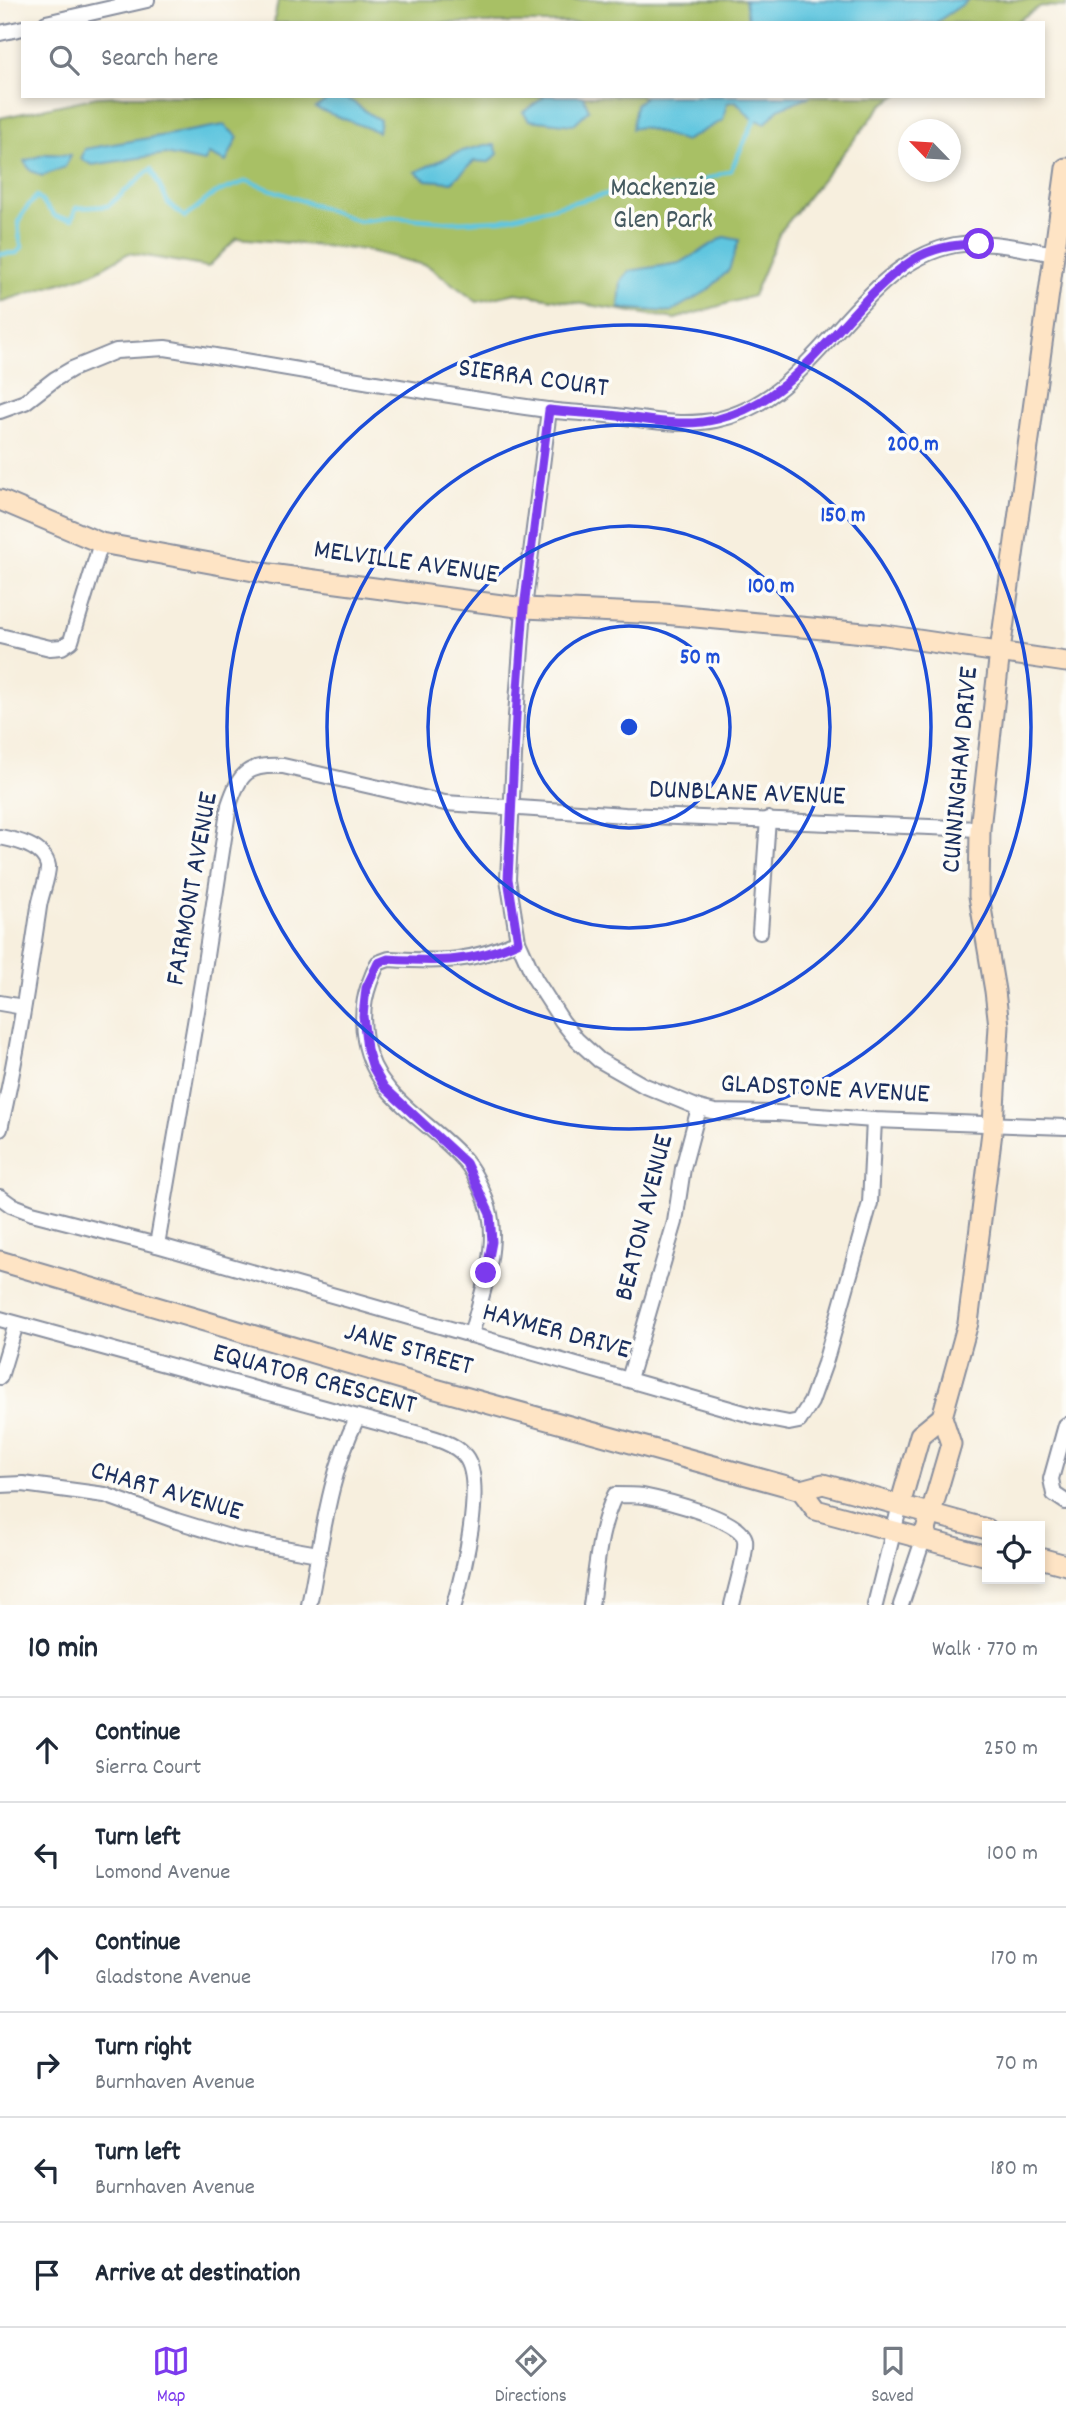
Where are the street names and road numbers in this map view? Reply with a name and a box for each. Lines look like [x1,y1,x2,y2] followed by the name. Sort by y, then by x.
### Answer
[455,350,611,410] street label: SIERRA COURT
[311,531,501,597] street label: MELVILLE AVENUE
[933,665,991,875] street label: CUNNINGHAM DRIVE
[648,772,846,818] street label: DUNBLANE AVENUE
[157,789,231,989] street label: FAIRMONT AVENUE
[719,1066,931,1116] street label: GLADSTONE AVENUE
[606,1130,686,1305] street label: BEATON AVENUE
[477,1294,635,1372] street label: HAYMER DRIVE
[339,1314,477,1388] street label: JANE STREET
[208,1335,420,1427] street label: EQUATOR CRESCENT
[85,1452,247,1534] street label: CHART AVENUE

